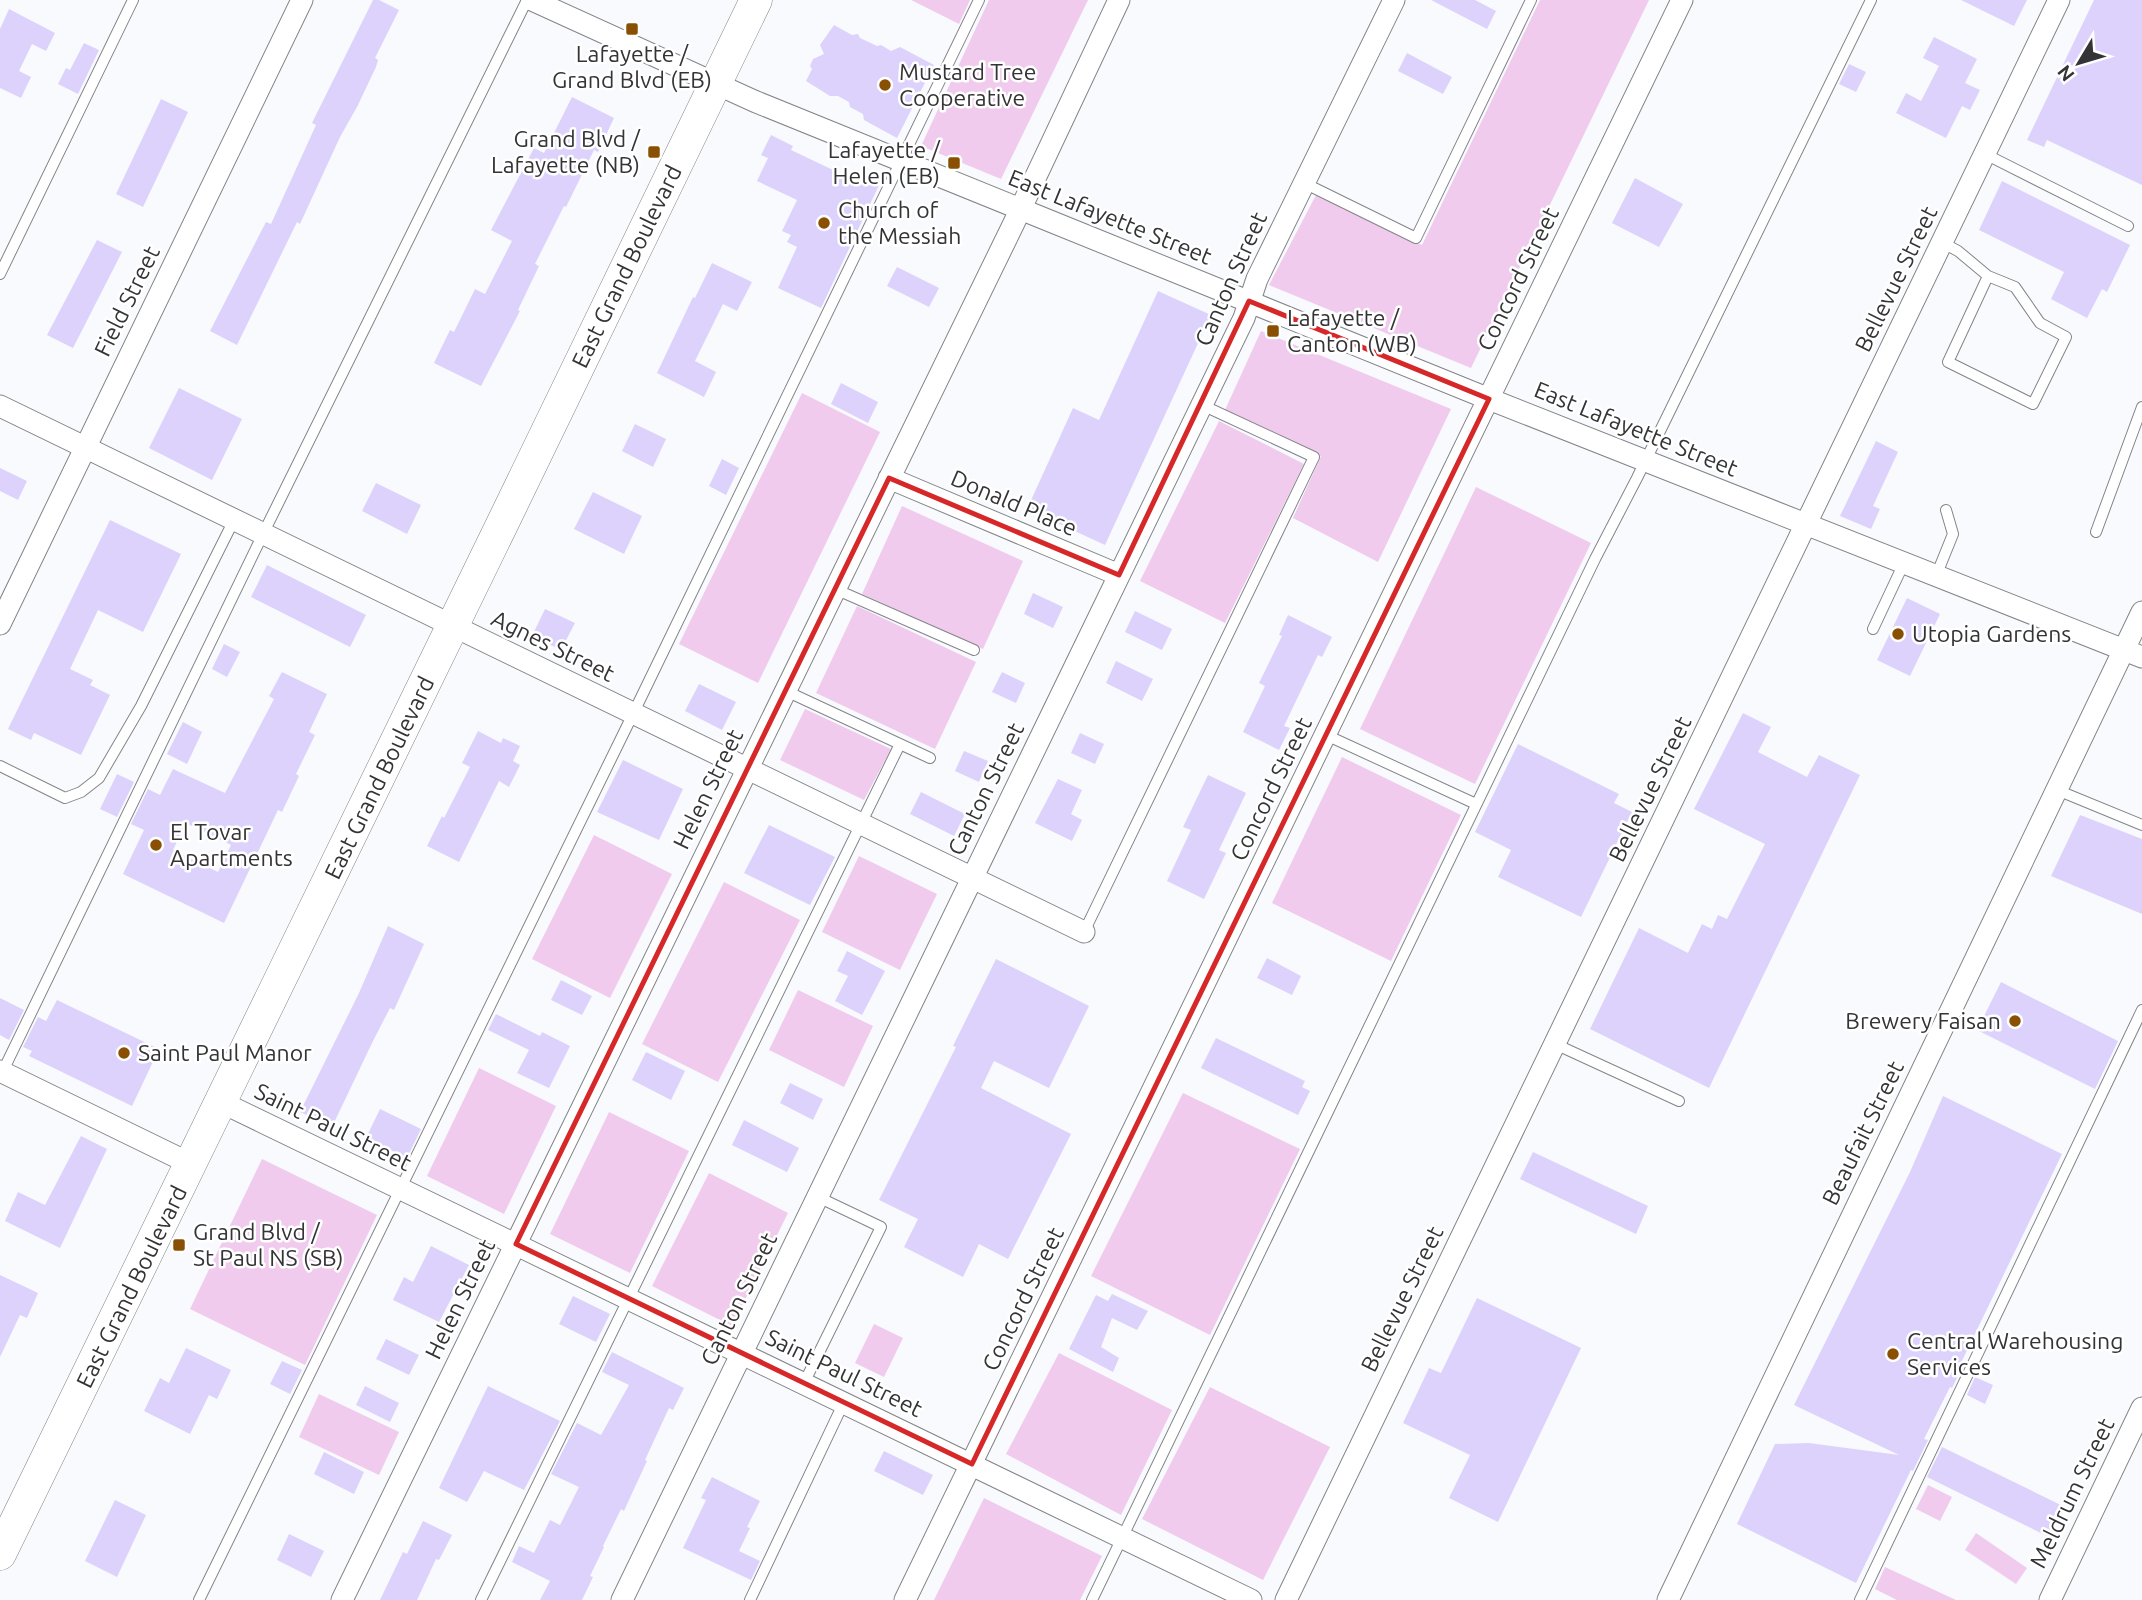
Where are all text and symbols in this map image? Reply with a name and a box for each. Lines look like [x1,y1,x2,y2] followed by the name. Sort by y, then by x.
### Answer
[624,21,640,37] marker: Lafayette / Grand Blvd (EB)
[2044,28,2114,98] north arrow
[552,41,712,93] place label: Lafayette / Grand Blvd (EB)
[899,59,1036,110] place label: Mustard Tree Cooperative
[2053,61,2079,86] text: N
[877,77,893,93] marker: Mustard Tree Cooperative
[491,126,641,178] place label: Grand Blvd / Lafayette (NB)
[828,137,941,189] place label: Lafayette / Helen (EB)
[646,144,662,160] marker: Grand Blvd / Lafayette (NB)
[946,155,962,171] marker: Lafayette / Helen (EB)
[567,161,686,372] street label: East Grand Boulevard
[1005,164,1215,269] street label: East Lafayette Street
[838,197,961,248] place label: Church of the Messiah
[1850,202,1942,356] street label: Bellevue Street
[1472,203,1563,355] street label: Concord Street
[1190,208,1271,350] street label: Canton Street
[816,215,832,231] marker: Church of the Messiah
[89,242,164,360] street label: Field Street
[1287,305,1417,357] place label: Lafayette / Canton (WB)
[1265,323,1281,339] marker: Lafayette / Canton (WB)
[1531,376,1741,481] street label: East Lafayette Street
[947,465,1081,540] street label: Donald Place
[488,605,619,686] street label: Agnes Street
[1912,621,2071,646] place label: Utopia Gardens
[1890,626,1906,642] marker: Utopia Gardens
[319,672,439,883] street label: East Grand Boulevard
[1604,712,1696,866] street label: Bellevue Street
[1225,713,1316,865] street label: Concord Street
[943,719,1028,859] street label: Canton Street
[668,725,747,853] street label: Helen Street
[170,819,293,870] place label: El Tovar Apartments
[148,837,164,853] marker: El Tovar Apartments
[1845,1008,2001,1033] place label: Brewery Faisan
[2007,1013,2023,1029] marker: Brewery Faisan
[138,1040,312,1065] place label: Saint Paul Manor
[116,1045,132,1061] marker: Saint Paul Manor
[1817,1057,1908,1209] street label: Beaufait Street
[251,1078,416,1175] street label: Saint Paul Street
[71,1181,191,1392] street label: East Grand Boulevard
[193,1219,344,1271] place label: Grand Blvd / St Paul NS (SB)
[1356,1222,1448,1376] street label: Bellevue Street
[977,1223,1068,1375] street label: Concord Street
[696,1229,781,1369] street label: Canton Street
[420,1235,499,1363] street label: Helen Street
[171,1237,187,1253] marker: Grand Blvd / St Paul NS (SB)
[762,1324,927,1421] street label: Saint Paul Street
[1907,1328,2123,1379] place label: Central Warehousing Services
[1885,1346,1901,1362] marker: Central Warehousing Services
[2025,1414,2119,1572] street label: Meldrum Street

